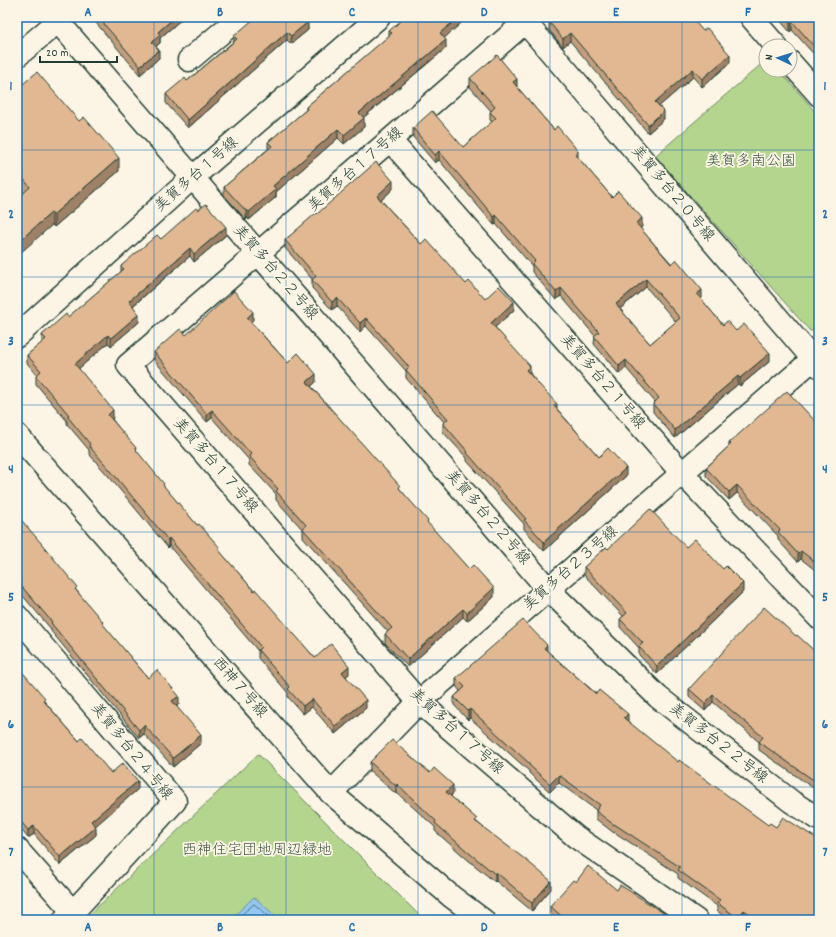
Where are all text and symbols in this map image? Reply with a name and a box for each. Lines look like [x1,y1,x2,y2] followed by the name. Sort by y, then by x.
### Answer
[84,4,92,23] text: A
[217,4,223,23] text: B
[349,4,356,23] text: C
[481,4,488,23] text: D
[613,4,620,23] text: E
[745,4,751,23] text: F
[40,38,117,64] scale bar
[758,38,798,78] north arrow
[46,45,69,62] text: 20 m
[762,54,778,61] text: N
[10,78,13,97] text: 1
[824,78,827,97] text: 1
[303,122,409,218] street label: 美賀多台１７号線
[150,132,244,218] street label: 美賀多台１号線
[625,141,719,247] street label: 美賀多台２０号線
[706,151,796,173] park label: 美賀多南公園
[8,206,14,225] text: 2
[822,206,828,225] text: 2
[227,220,323,326] street label: 美賀多台２２号線
[554,329,650,435] street label: 美賀多台２１号線
[8,333,14,352] text: 3
[822,333,828,352] text: 3
[167,413,263,519] street label: 美賀多台１７号線
[8,461,14,480] text: 4
[822,461,828,480] text: 4
[439,465,535,571] street label: 美賀多台２２号線
[518,521,624,617] street label: 美賀多台２３号線
[8,589,14,608] text: 5
[822,589,828,608] text: 5
[206,652,272,724] street label: 西神７号線
[404,684,508,780] street label: 美賀多台１７号線
[85,698,177,806] street label: 美賀多台２４号線
[664,698,772,790] street label: 美賀多台２２号線
[8,716,15,735] text: 6
[822,716,829,735] text: 6
[182,840,332,862] park label: 西神住宅団地周辺緑地
[9,844,14,863] text: 7
[823,844,828,863] text: 7
[84,919,92,937] text: A
[217,919,223,937] text: B
[349,919,356,937] text: C
[481,919,488,937] text: D
[613,919,620,937] text: E
[745,919,751,937] text: F

